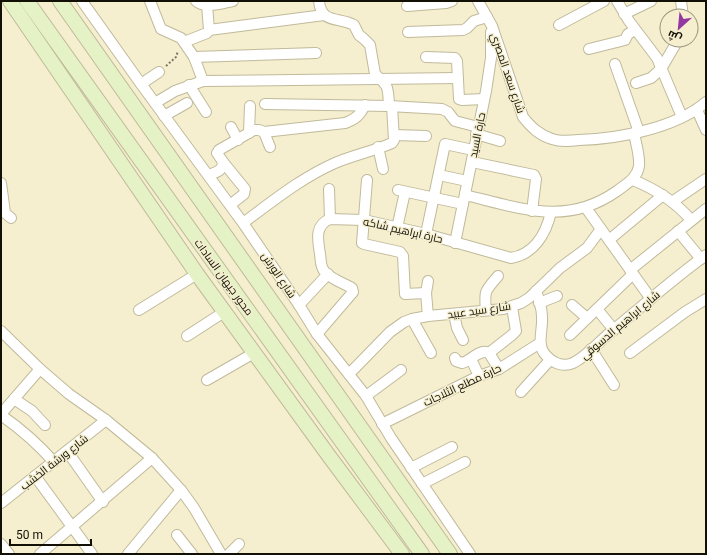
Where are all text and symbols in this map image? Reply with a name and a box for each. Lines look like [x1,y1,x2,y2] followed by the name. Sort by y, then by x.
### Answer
[659,8,699,48] north arrow
[665,27,684,45] text: ش
[486,31,527,116] street label: شارع سعد المصري
[467,111,488,159] street label: حارة السيد
[362,215,444,247] street label: حارة ابراهيم شاكه
[192,237,256,318] street label: محور جيهان السادات
[258,250,299,301] street label: شارع الورش
[578,288,664,364] street label: شارع ابراهيم الدسوقي
[447,300,512,322] street label: شارع سيد عبيد
[421,362,504,410] street label: حارة مطلع الثلاجات
[18,432,91,494] street label: شارع ورشة الخشب
[10,521,91,547] scale bar
[16,528,43,542] text: 50 m

